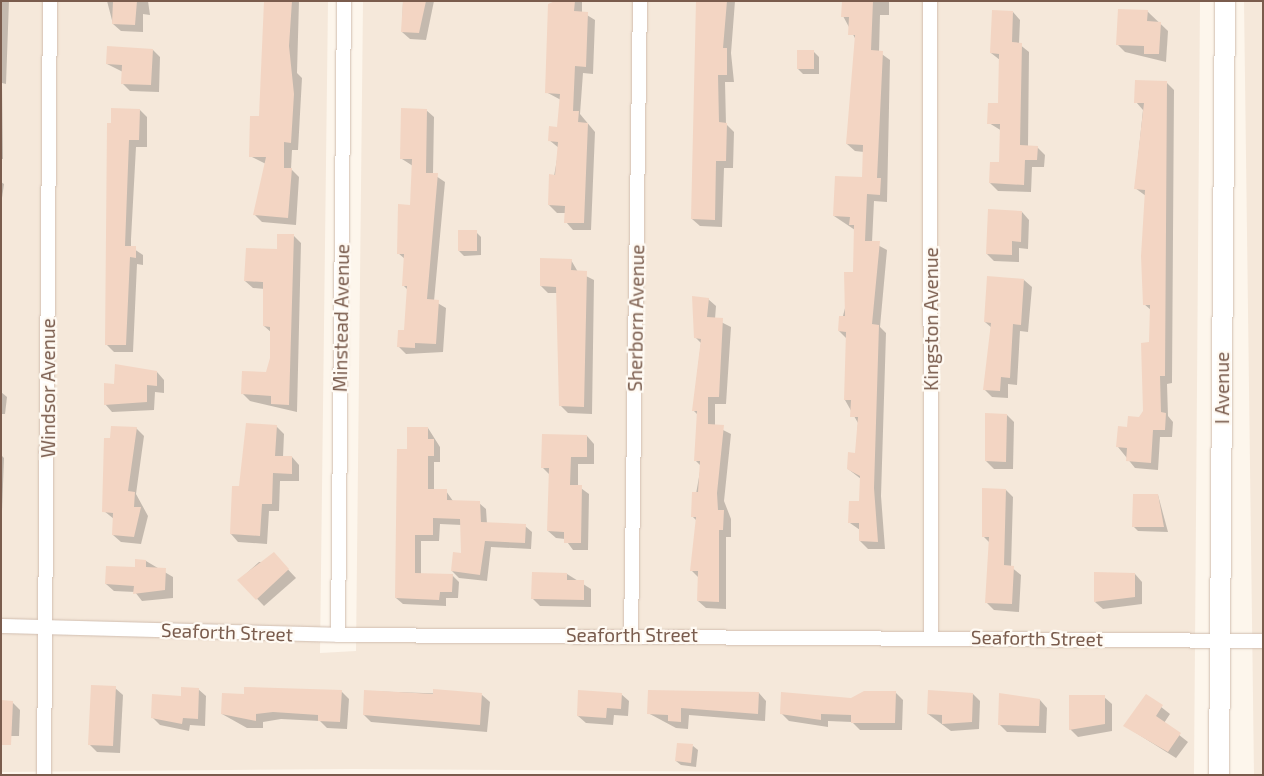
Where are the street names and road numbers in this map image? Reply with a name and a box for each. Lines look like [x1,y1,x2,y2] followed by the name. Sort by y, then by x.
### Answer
[328,243,354,393] street label: Minstead Avenue
[623,244,649,392] street label: Sherborn Avenue
[920,247,942,391] street label: Kingston Avenue
[37,318,59,458] street label: Windsor Avenue
[1211,352,1233,424] street label: I Avenue
[161,618,293,646] street label: Seaforth Street
[566,624,698,646] street label: Seaforth Street
[971,625,1103,651] street label: Seaforth Street

